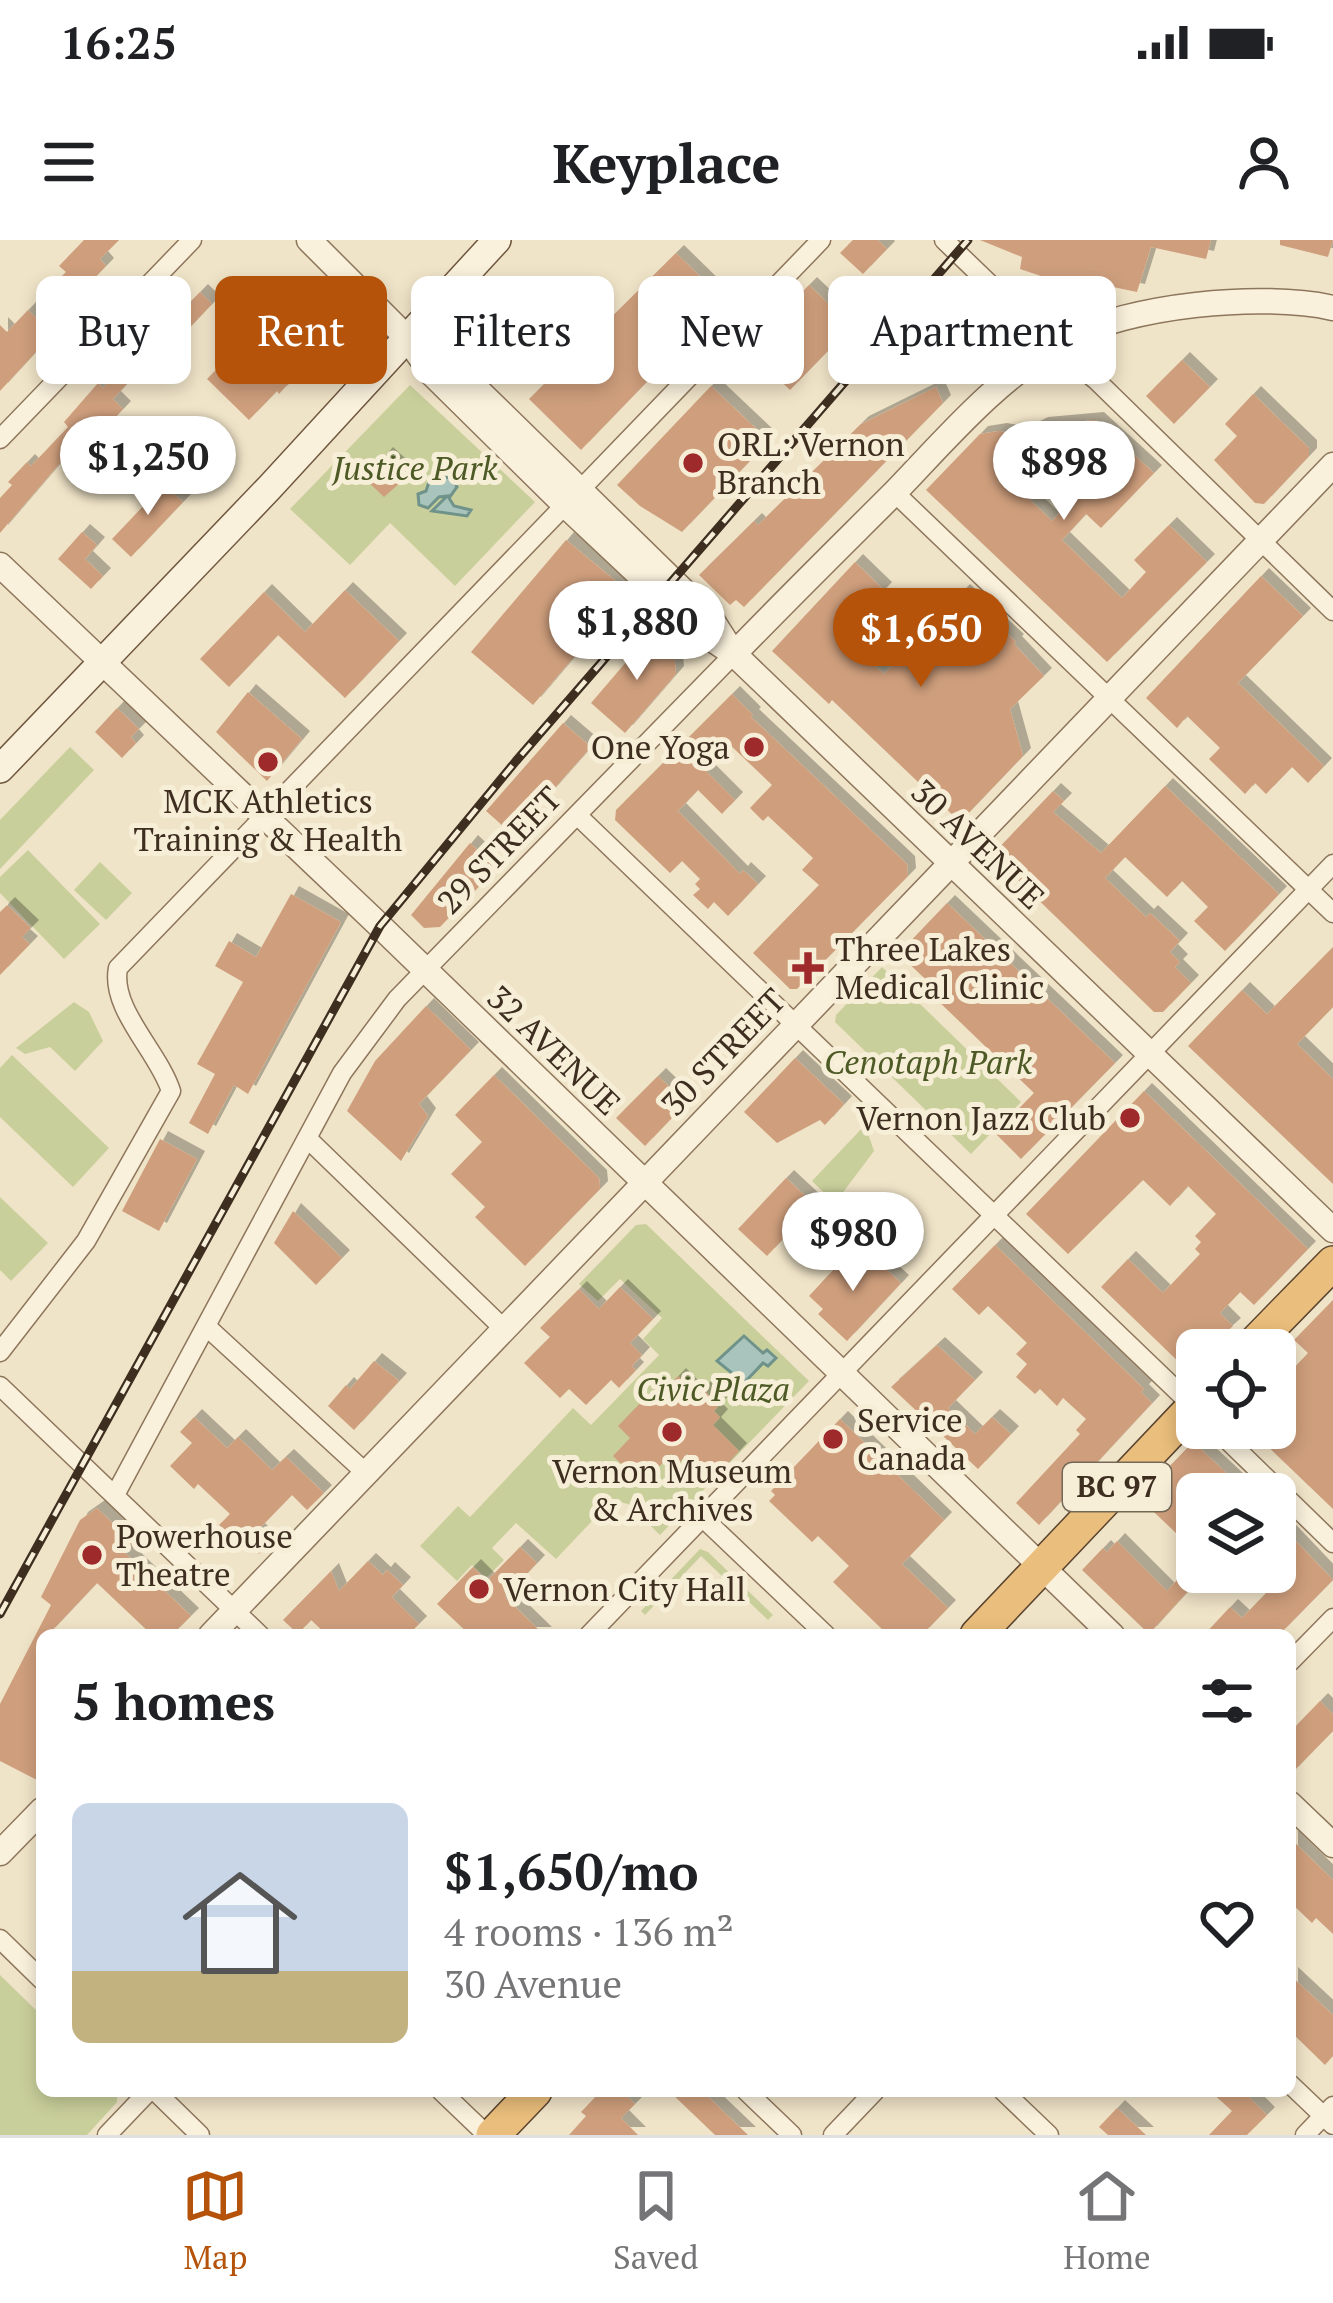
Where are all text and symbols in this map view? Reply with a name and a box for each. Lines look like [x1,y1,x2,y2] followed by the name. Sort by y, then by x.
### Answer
[60,12,177,72] text: 16:25
[553,127,780,198] text: Keyplace
[36,129,102,195] icon: menu
[1231,129,1297,195] icon: person
[36,276,191,384] chip: Buy
[215,276,387,384] chip: Rent
[411,276,614,384] chip: Filters
[638,276,804,384] chip: New
[828,276,1116,384] chip: Apartment
[50,416,246,518] pin: $1,250
[993,421,1135,523] pin: $898
[717,422,905,503] place label: ORL: Vernon Branch
[87,429,209,481] text: $1,250
[1020,434,1108,486] text: $898
[330,446,498,489] park label: Justice Park
[680,450,706,476] marker: ORL: Vernon Branch
[539,581,735,683] pin: $1,880
[823,588,1019,690] pin: $1,650
[576,594,698,646] text: $1,880
[860,601,982,653] text: $1,650
[591,725,730,768] place label: One Yoga
[741,734,767,760] marker: One Yoga
[255,749,281,775] marker: MCK Athletics Training & Health
[903,769,1054,918] street label: 30 AVENUE
[427,777,570,923] street label: 29 STREET
[134,779,402,860] place label: MCK Athletics Training & Health
[835,927,1044,1008] place label: Three Lakes Medical Clinic
[792,952,824,984] marker: Three Lakes Medical Clinic
[479,975,630,1124] street label: 32 AVENUE
[651,979,794,1125] street label: 30 STREET
[824,1040,1032,1083] park label: Cenotaph Park
[856,1096,1106,1139] place label: Vernon Jazz Club
[1117,1105,1143,1131] marker: Vernon Jazz Club
[782,1192,924,1294] pin: $980
[809,1205,897,1257] text: $980
[1176,1329,1296,1593] map controls
[1176,1329,1296,1449] button: locate
[636,1367,790,1410] park label: Civic Plaza
[857,1398,966,1479] place label: Service Canada
[659,1419,685,1445] marker: Vernon Museum & Archives
[820,1426,846,1452] marker: Service Canada
[552,1449,792,1530] place label: Vernon Museum & Archives
[1063,1463,1171,1511] road number: BC 97
[1176,1473,1296,1593] button: layers
[116,1514,293,1595] place label: Powerhouse Theatre
[79,1542,105,1568] marker: Powerhouse Theatre
[503,1567,746,1610] place label: Vernon City Hall
[466,1576,492,1602] marker: Vernon City Hall
[72,1667,275,1735] text: 5 homes
[1194,1668,1260,1734] icon: filters
[444,1837,699,1905] text: $1,650/mo
[168,1851,312,1995] icon: home
[1194,1890,1260,1956] icon: heart
[444,1905,734,1957] text: 4 rooms · 136 m²
[444,1957,622,2009] text: 30 Avenue
[182,2163,248,2278] tab: Map
[613,2163,699,2278] tab: Saved
[1063,2163,1151,2278] tab: Home

